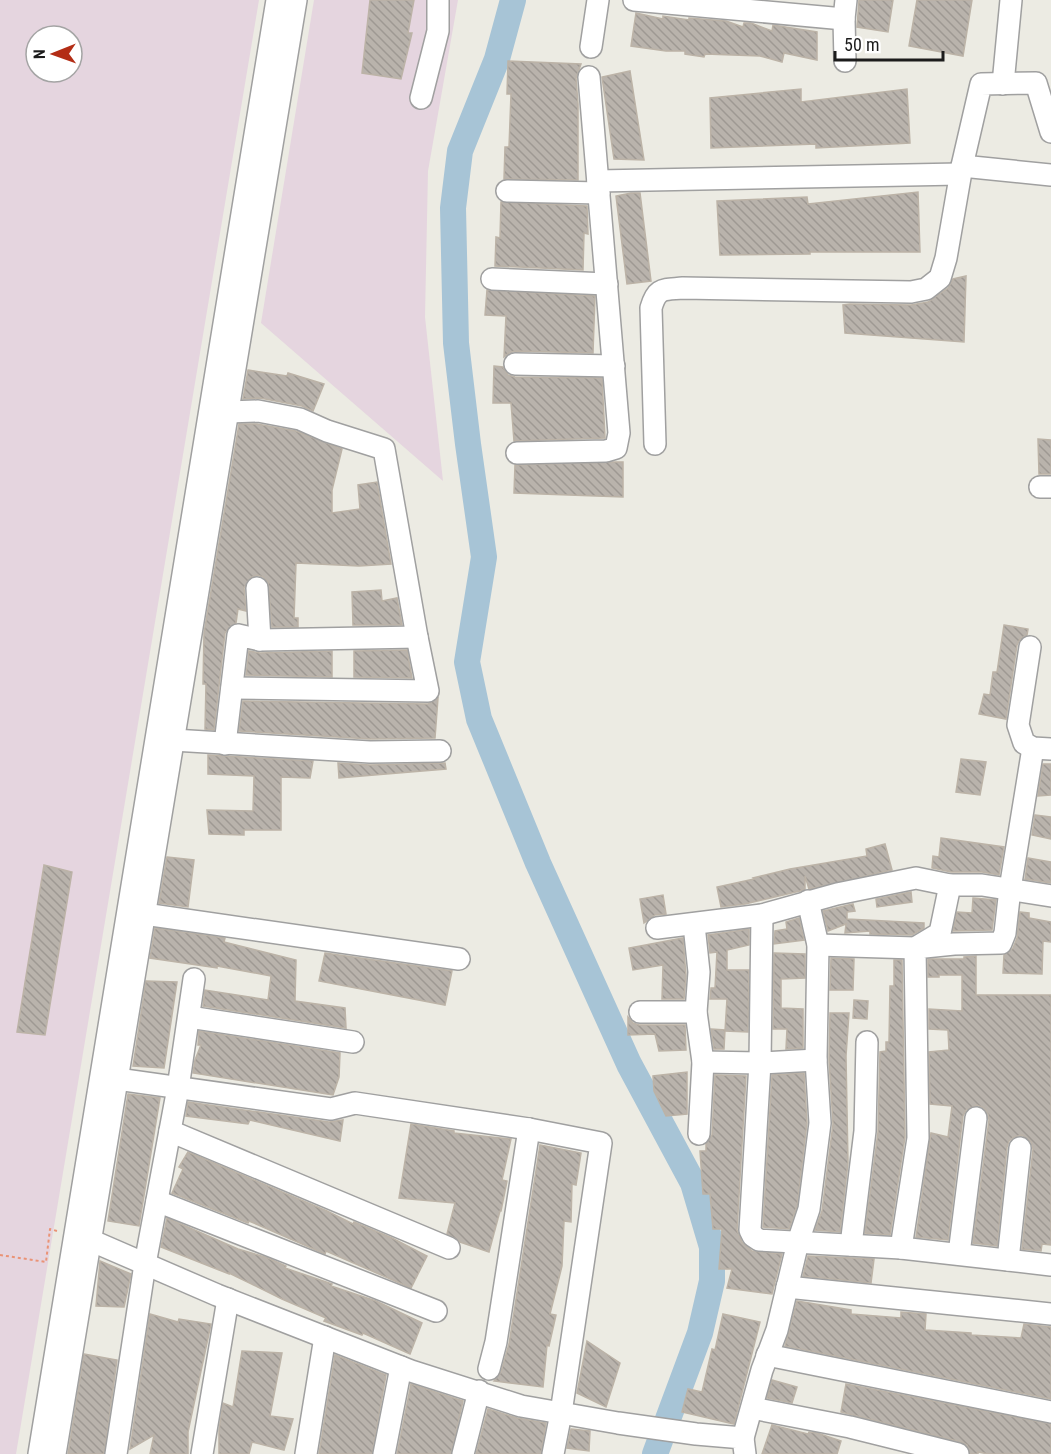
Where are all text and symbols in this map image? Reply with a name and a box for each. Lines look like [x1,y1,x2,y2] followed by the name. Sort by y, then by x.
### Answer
[24,24,84,84] north arrow
[835,24,943,62] scale bar
[844,34,879,55] text: 50 m
[30,49,49,59] text: N

